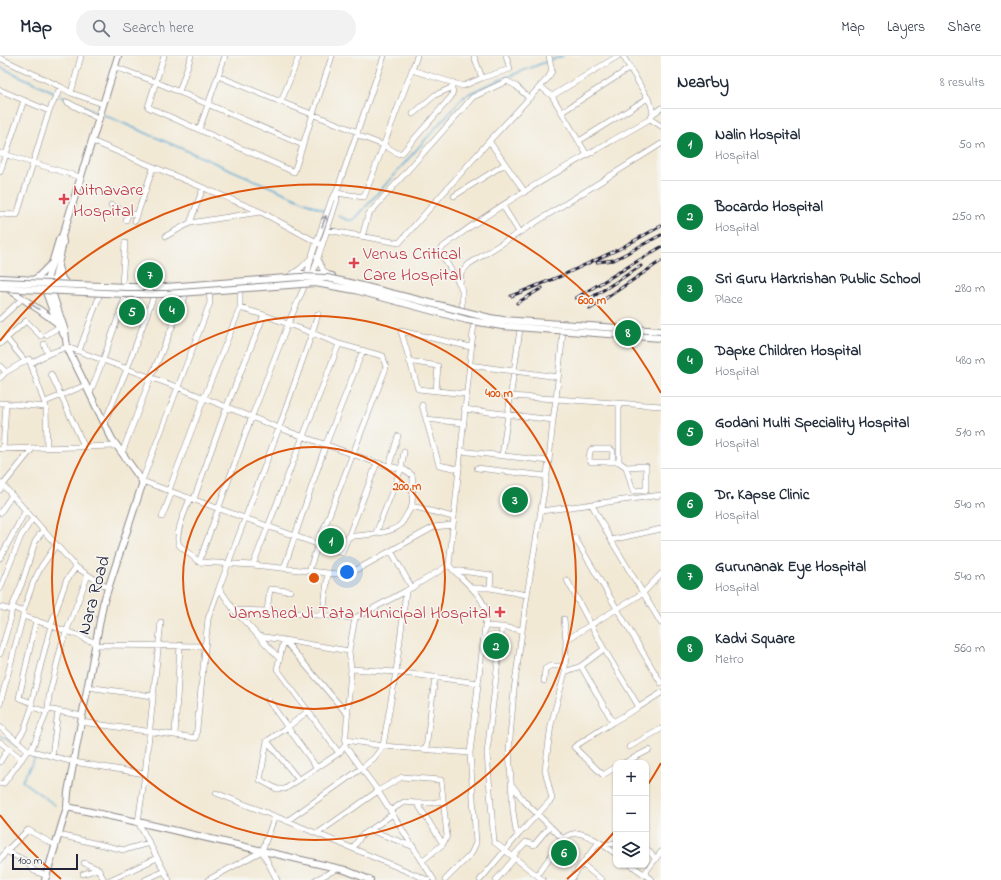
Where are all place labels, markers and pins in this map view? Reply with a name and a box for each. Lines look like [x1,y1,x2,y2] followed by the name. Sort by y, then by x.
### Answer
[73,178,144,225] place label: Nitnavare Hospital
[58,193,70,205] marker: Nitnavare Hospital
[362,242,462,289] place label: Venus Critical Care Hospital
[348,257,360,269] marker: Venus Critical Care Hospital
[137,260,163,290] pin: 7
[159,295,185,325] pin: 4
[119,297,145,327] pin: 5
[615,318,641,348] pin: 8
[502,485,528,515] pin: 3
[318,526,344,556] pin: 1
[307,571,321,585] centre of rings
[229,601,491,627] place label: Jamshed Ji Tata Municipal Hospital
[494,606,506,618] marker: Jamshed Ji Tata Municipal Hospital
[483,631,509,661] pin: 2
[551,838,577,868] pin: 6

